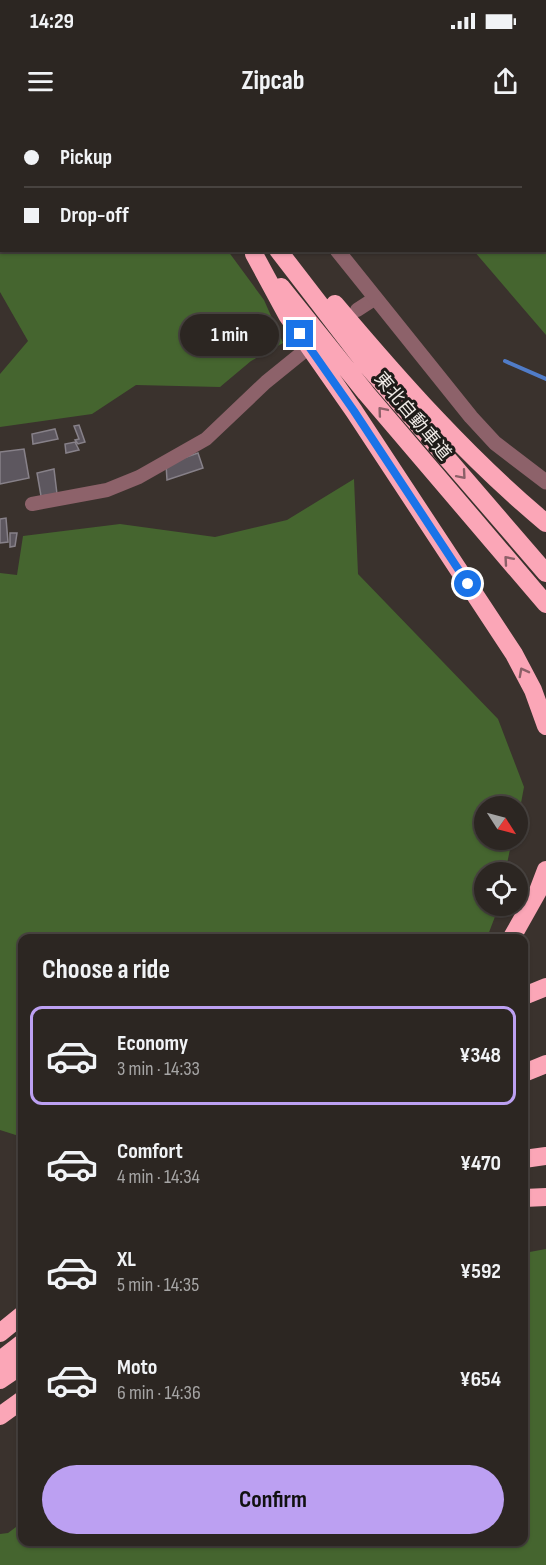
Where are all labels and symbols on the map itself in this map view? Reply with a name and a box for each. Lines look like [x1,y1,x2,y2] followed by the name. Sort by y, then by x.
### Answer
[180,313,279,355] callout: 1 min
[286,320,313,347] route end
[370,368,455,464] street label: 東北自動車道
[378,407,389,418] one-way arrow
[454,468,465,479] one-way arrow
[504,556,515,567] one-way arrow
[454,570,481,597] route start
[519,668,530,678] one-way arrow
[474,796,528,850] north arrow

